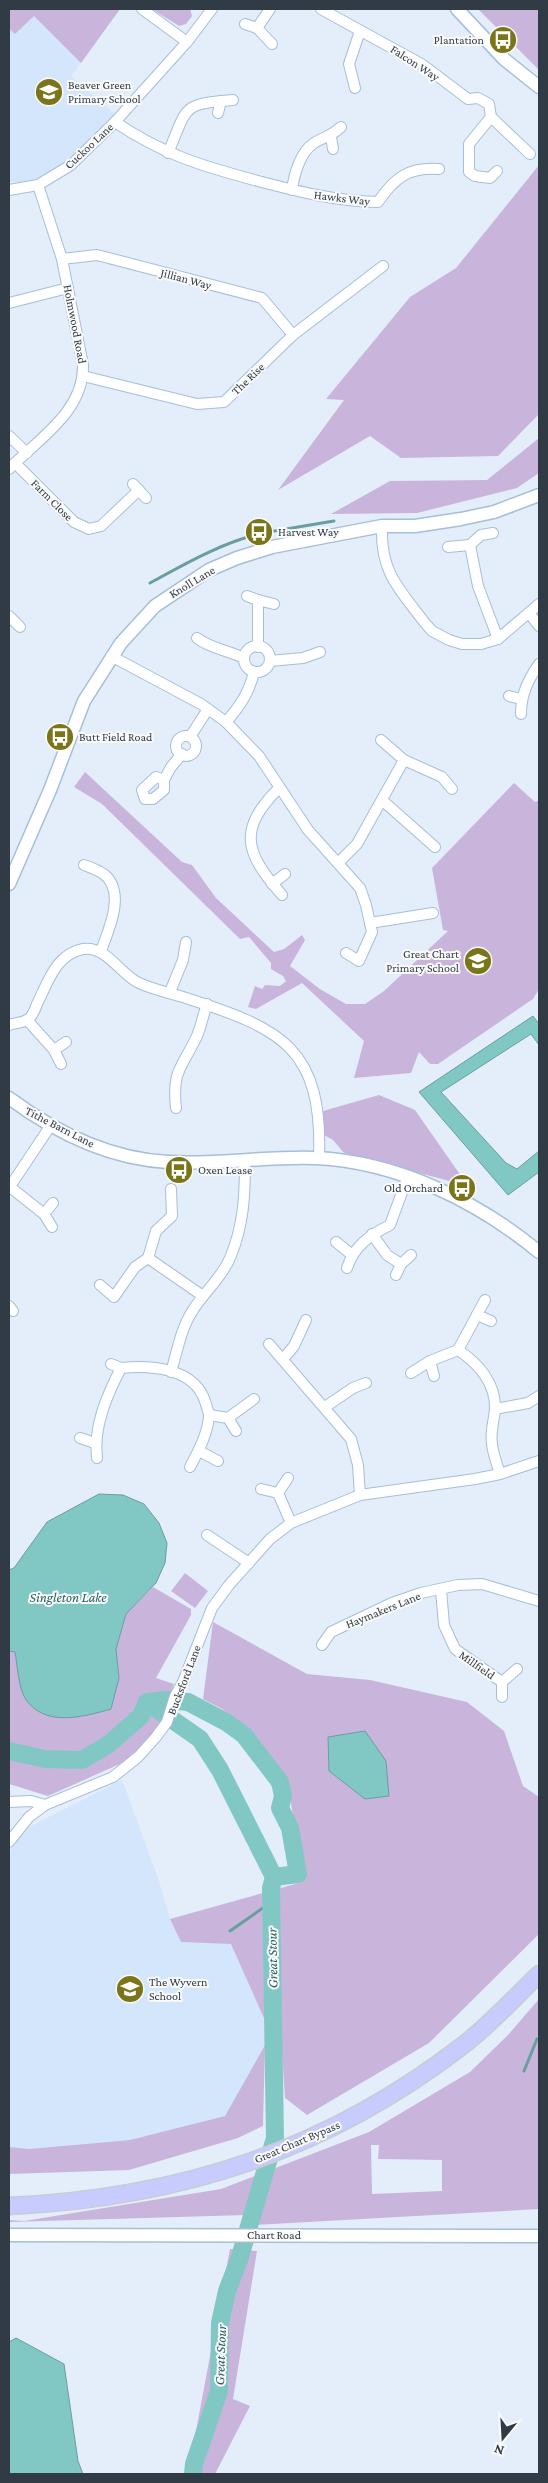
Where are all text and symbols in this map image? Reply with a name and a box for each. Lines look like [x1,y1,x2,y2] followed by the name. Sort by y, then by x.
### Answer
[488,25,518,55] bus stop icon: Plantation
[434,33,485,47] place label: Plantation
[388,42,442,84] street label: Falcon Way
[34,77,64,107] school or university icon: Beaver Green Primary School
[68,78,141,106] place label: Beaver Green Primary School
[62,120,116,172] street label: Cuckoo Lane
[313,188,371,208] street label: Hawks Way
[158,265,213,293] street label: Jillian Way
[60,283,90,365] street label: Holmwood Road
[229,360,267,398] street label: The Rise
[28,476,76,524] street label: Farm Close
[244,517,274,547] bus stop icon: Harvest Way
[278,525,339,539] place label: Harvest Way
[166,563,218,601] street label: Knoll Lane
[45,722,75,752] bus stop icon: Butt Field Road
[79,730,153,744] place label: Butt Field Road
[463,946,493,976] school or university icon: Great Chart Primary School
[386,947,460,975] place label: Great Chart Primary School
[23,1104,97,1150] street label: Tithe Barn Lane
[164,1155,194,1185] bus stop icon: Oxen Lease
[198,1163,252,1177] place label: Oxen Lease
[447,1173,477,1203] bus stop icon: Old Orchard
[384,1181,444,1195] place label: Old Orchard
[29,1589,107,1605] water label: Singleton Lake
[344,1589,422,1631] street label: Haymakers Lane
[164,1643,204,1717] street label: Bucksford Lane
[456,1648,498,1683] street label: Millfield
[263,1926,281,1988] water label: Great Stour
[115,1974,145,2004] school or university icon: The Wyvern School
[149,1975,208,2003] place label: The Wyvern School
[252,2118,342,2166] street label: Great Chart Bypass
[247,2228,302,2242] street label: Chart Road
[211,2323,229,2386] water label: Great Stour
[478,2413,528,2463] north arrow
[492,2441,506,2459] text: N

